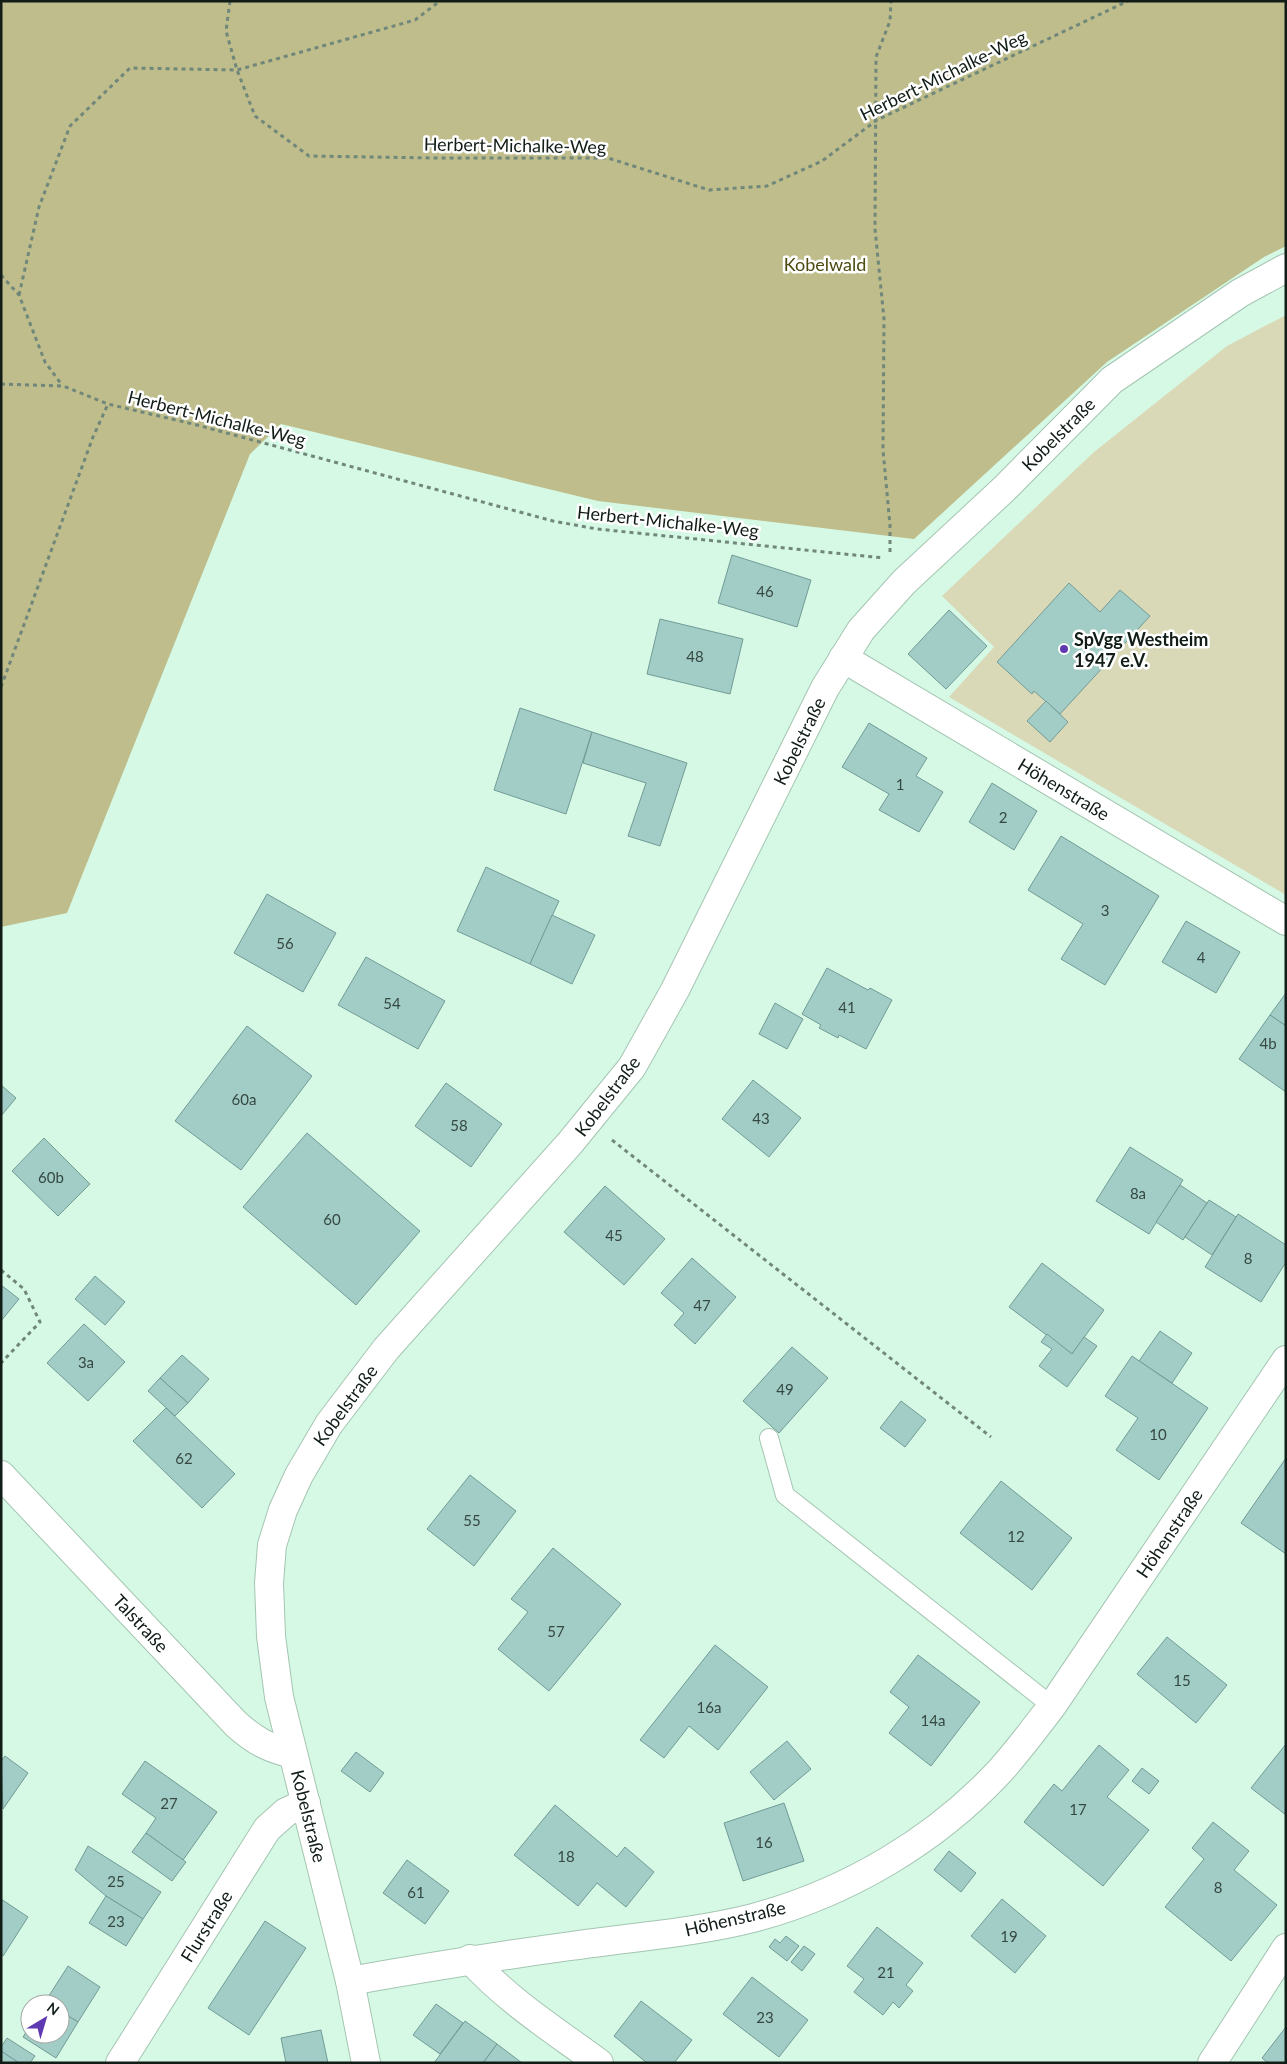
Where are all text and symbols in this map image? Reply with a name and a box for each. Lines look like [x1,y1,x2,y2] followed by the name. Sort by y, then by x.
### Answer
[856,25,1030,125] street label: Herbert-Michalke-Weg
[424,132,606,158] street label: Herbert-Michalke-Weg
[784,253,866,275] park label: Kobelwald
[126,385,308,451] street label: Herbert-Michalke-Weg
[1017,393,1099,475] street label: Kobelstraße
[576,501,760,541] street label: Herbert-Michalke-Weg
[756,582,774,600] house number: 46
[1074,628,1208,671] place label: SpVgg Westheim 1947 e.V.
[1058,643,1070,655] marker: SpVgg Westheim 1947 e.V.
[686,647,704,665] house number: 48
[768,694,830,788] street label: Kobelstraße
[1014,753,1114,825] street label: Höhenstraße
[896,775,904,793] house number: 1
[999,808,1007,826] house number: 2
[1101,901,1109,919] house number: 3
[276,934,294,952] house number: 56
[1197,948,1206,966] house number: 4
[383,994,401,1012] house number: 54
[838,998,856,1016] house number: 41
[1259,1034,1277,1052] house number: 4b
[570,1052,644,1140] street label: Kobelstraße
[232,1090,256,1108] house number: 60a
[752,1109,770,1127] house number: 43
[450,1116,468,1134] house number: 58
[38,1168,64,1186] house number: 60b
[1130,1184,1146,1202] house number: 8a
[323,1210,341,1228] house number: 60
[605,1226,623,1244] house number: 45
[1244,1249,1252,1267] house number: 8
[693,1296,711,1314] house number: 47
[78,1353,94,1371] house number: 3a
[308,1360,382,1450] street label: Kobelstraße
[776,1380,794,1398] house number: 49
[1149,1425,1167,1443] house number: 10
[175,1449,193,1467] house number: 62
[1131,1484,1207,1582] street label: Höhenstraße
[463,1511,481,1529] house number: 55
[1007,1527,1025,1545] house number: 12
[109,1589,173,1657] street label: Talstraße
[547,1622,565,1640] house number: 57
[1173,1671,1191,1689] house number: 15
[697,1698,721,1716] house number: 16a
[921,1711,945,1729] house number: 14a
[287,1767,331,1865] street label: Kobelstraße
[160,1794,178,1812] house number: 27
[1069,1800,1087,1818] house number: 17
[755,1833,773,1851] house number: 16
[557,1847,575,1865] house number: 18
[107,1872,125,1890] house number: 25
[1214,1878,1222,1896] house number: 8
[407,1883,425,1901] house number: 61
[175,1886,237,1966] street label: Flurstraße
[682,1896,788,1940] street label: Höhenstraße
[107,1912,125,1930] house number: 23
[1000,1927,1018,1945] house number: 19
[877,1963,895,1981] house number: 21
[20,1994,70,2044] north arrow
[44,1998,63,2018] text: N
[756,2008,774,2026] house number: 23

